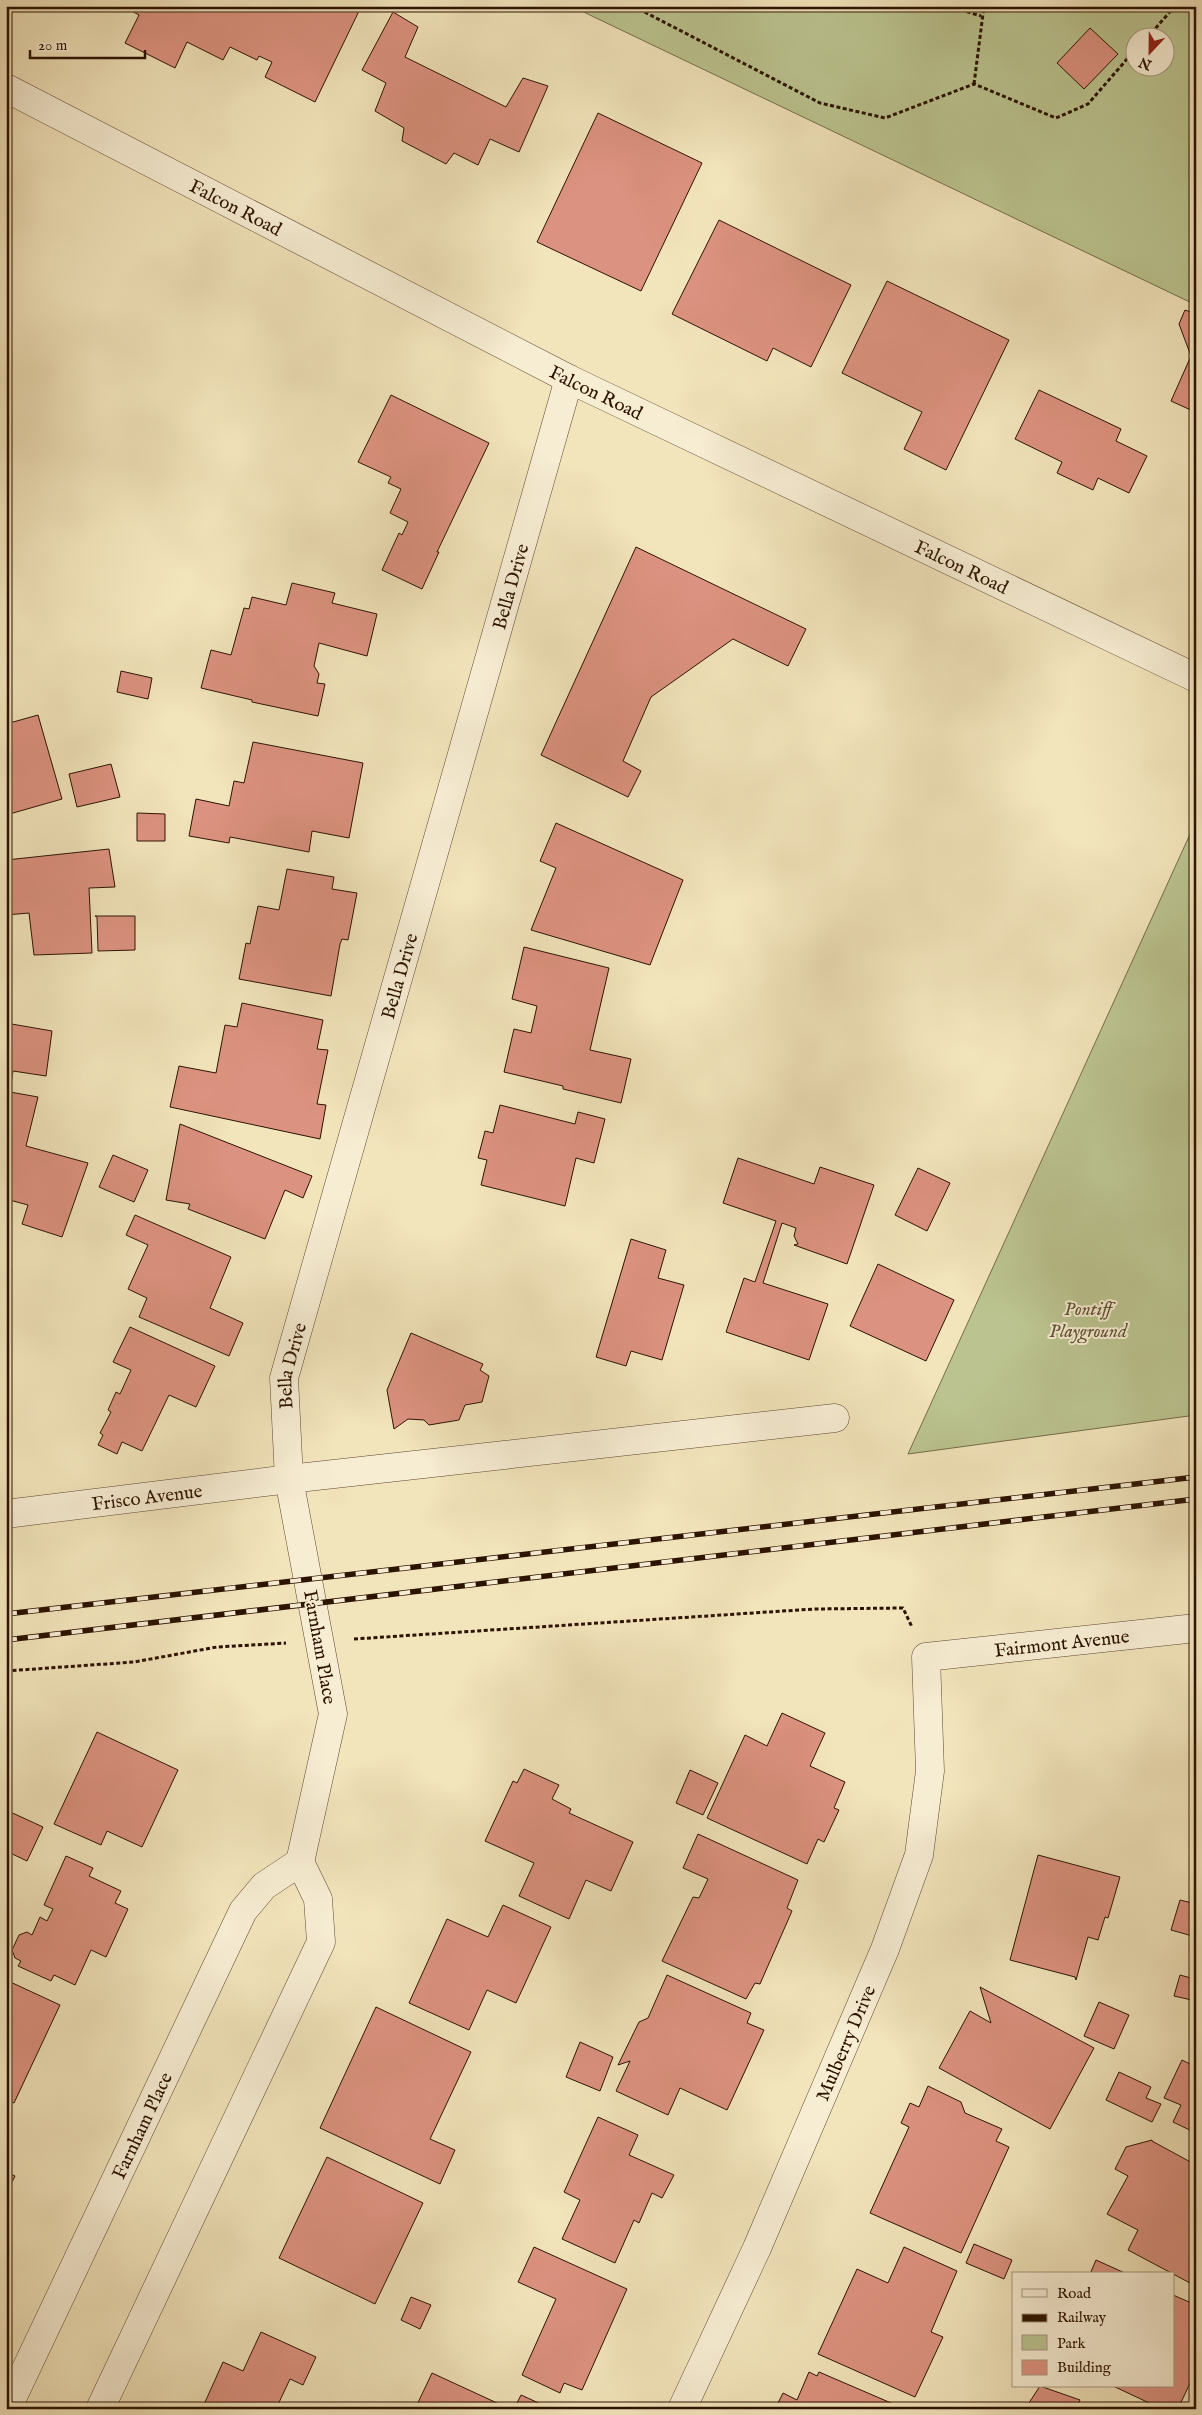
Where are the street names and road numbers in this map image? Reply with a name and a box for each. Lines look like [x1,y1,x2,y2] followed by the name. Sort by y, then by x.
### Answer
[185,175,286,243] street label: Falcon Road
[545,361,647,427] street label: Falcon Road
[910,536,1012,601] street label: Falcon Road
[488,541,535,633] street label: Bella Drive
[377,930,424,1022] street label: Bella Drive
[274,1320,313,1410] street label: Bella Drive
[91,1480,204,1517] street label: Frisco Avenue
[297,1588,341,1707] street label: Farnham Place
[993,1625,1131,1664] street label: Fairmont Avenue
[811,1982,882,2105] street label: Mulberry Drive
[108,2068,179,2183] street label: Farnham Place

